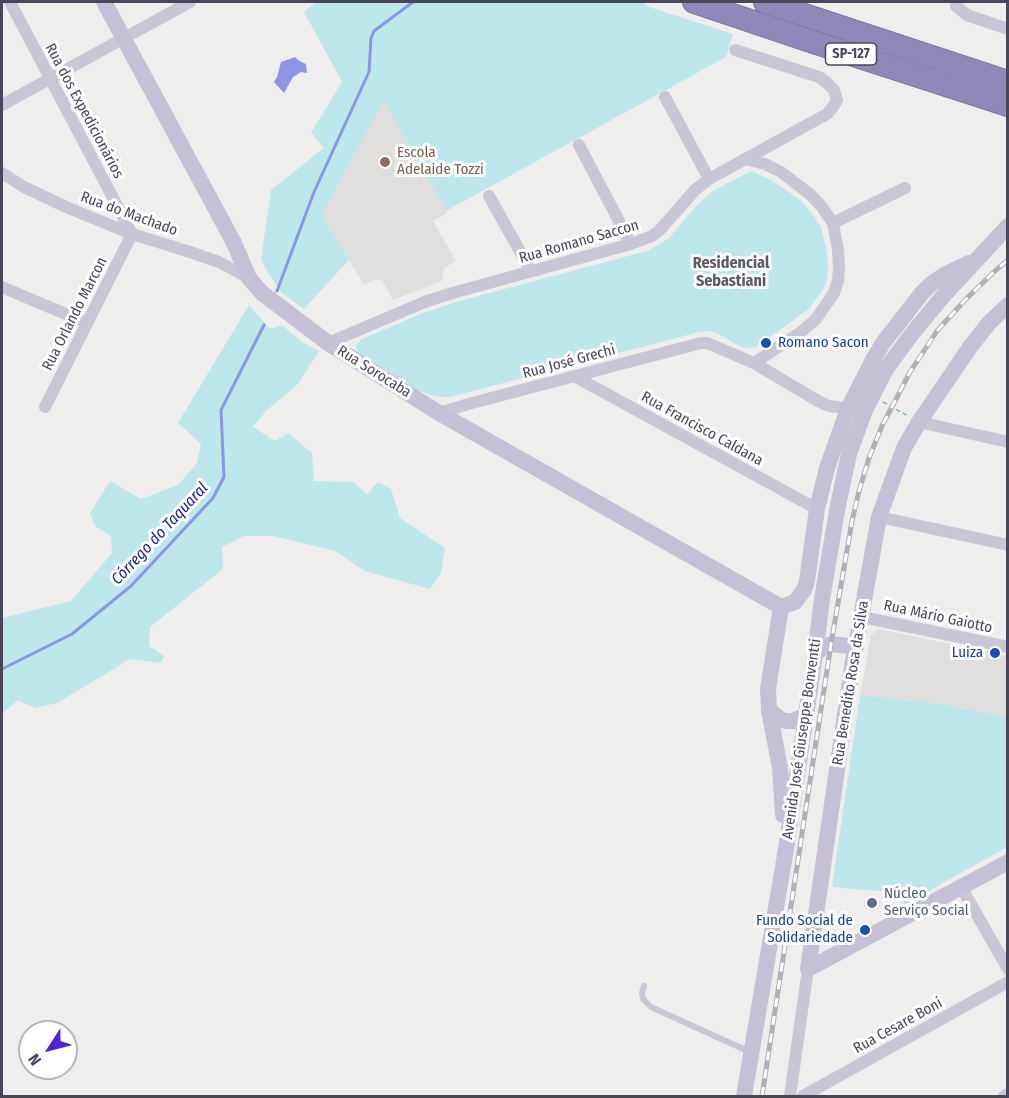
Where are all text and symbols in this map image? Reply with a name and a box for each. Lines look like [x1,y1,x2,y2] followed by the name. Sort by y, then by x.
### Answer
[41,40,127,182] street label: Rua dos Expedicionários
[826,43,876,65] road number: SP-127
[397,144,484,179] place label: Escola Adelaide Tozzi
[378,155,392,169] marker: Escola Adelaide Tozzi
[78,188,180,240] street label: Rua do Machado
[517,216,641,268] street label: Rua Romano Saccon
[39,254,111,374] street label: Rua Orlando Marcon
[693,254,769,292] district label: Residencial Sebastiani
[778,334,869,352] place label: Romano Sacon
[759,336,773,350] marker: Romano Sacon
[521,341,617,383] street label: Rua José Grechi
[334,342,414,402] street label: Rua Sorocaba
[638,388,766,470] street label: Rua Francisco Caldana
[108,479,212,589] water label: Córrego do Taquaral
[882,597,994,637] street label: Rua Mário Gaiotto
[829,599,873,767] street label: Rua Benedito Rosa da Silva
[779,638,825,840] street label: Avenida José Giuseppe Bonventti
[952,644,983,662] place label: Luiza
[988,646,1002,660] marker: Luiza
[884,885,969,920] place label: Núcleo Serviço Social
[865,896,879,910] marker: Núcleo Serviço Social
[756,912,853,947] place label: Fundo Social de Solidariedade
[858,923,872,937] marker: Fundo Social de Solidariedade
[850,994,946,1058] street label: Rua Cesare Boni
[18,1020,78,1080] north arrow
[24,1050,45,1069] text: N

